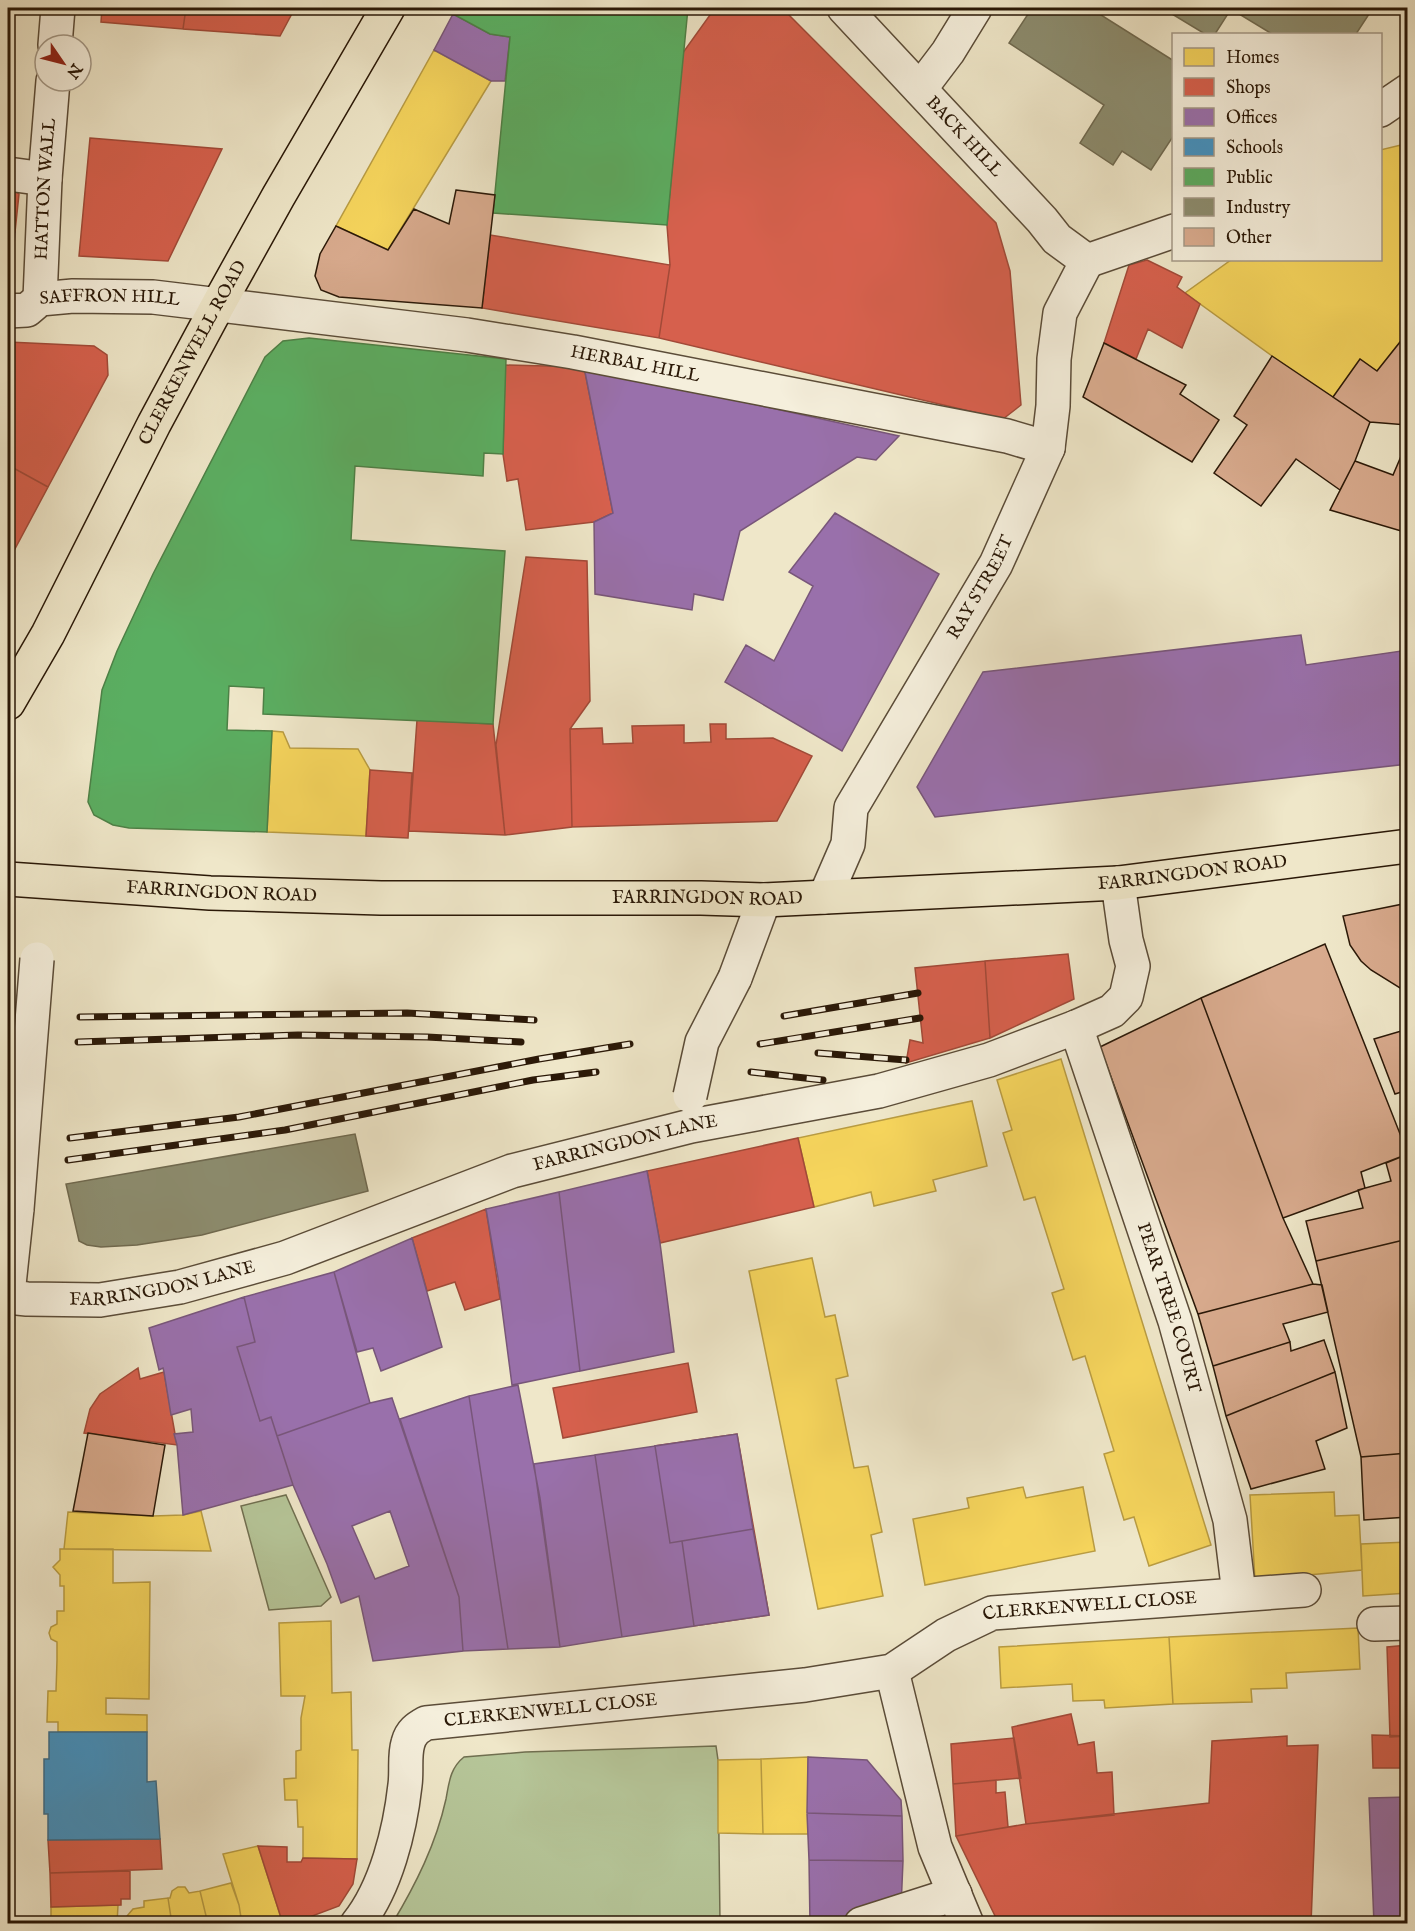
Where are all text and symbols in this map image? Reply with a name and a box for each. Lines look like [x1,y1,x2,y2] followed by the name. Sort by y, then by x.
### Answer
[33,33,93,93] north arrow
[1172,33,1382,261] legend
[1226,47,1279,70] text: Homes
[61,58,86,82] text: N
[1226,77,1271,100] text: Shops
[921,91,1008,182] street label: BACK HILL
[1226,107,1277,130] text: Offices
[30,117,61,261] street label: HATTON WALL
[1226,137,1283,160] text: Schools
[1226,167,1273,190] text: Public
[1226,197,1290,220] text: Industry
[1226,227,1272,250] text: Other
[134,256,252,449] street label: CLERKENWELL ROAD
[39,284,181,312] street label: SAFFRON HILL
[568,340,702,388] street label: HERBAL HILL
[942,532,1019,643] street label: RAY STREET
[1097,850,1288,895] street label: FARRINGDON ROAD
[126,876,317,908] street label: FARRINGDON ROAD
[612,886,803,912] street label: FARRINGDON ROAD
[531,1110,720,1177] street label: FARRINGDON LANE
[1131,1220,1206,1396] street label: PEAR TREE COURT
[69,1255,258,1312] street label: FARRINGDON LANE
[979,1586,1198,1627] street label: CLERKENWELL CLOSE
[443,1688,658,1733] street label: CLERKENWELL CLOSE

